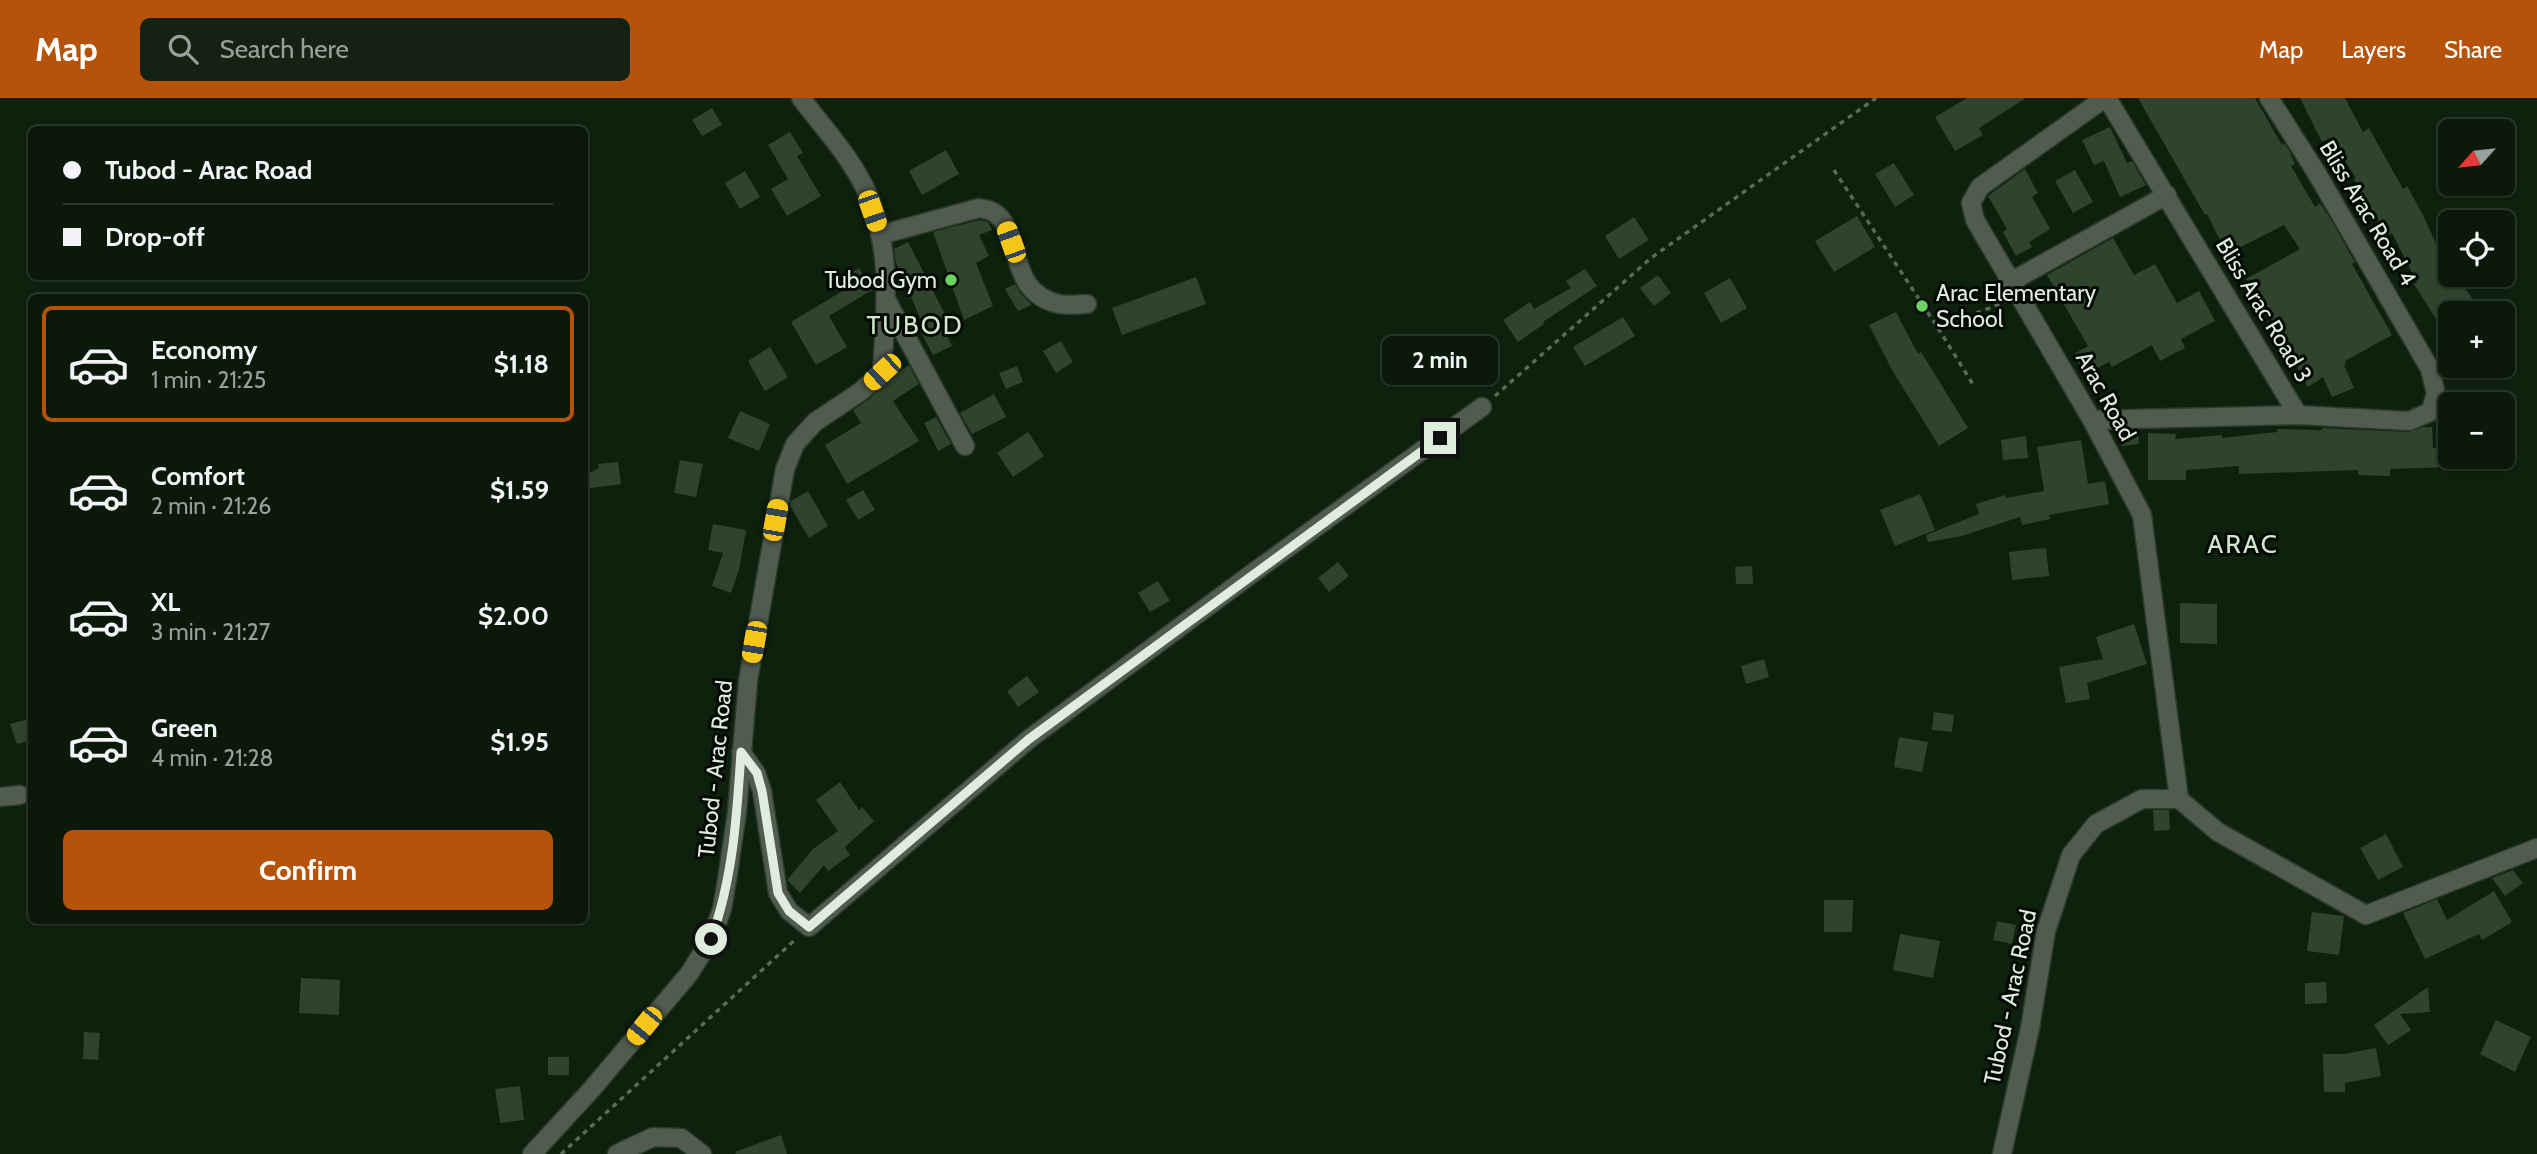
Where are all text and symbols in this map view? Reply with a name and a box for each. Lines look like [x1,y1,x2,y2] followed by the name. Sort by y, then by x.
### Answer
[140,18,630,81] search box
[35,29,98,69] text: Map
[164,30,202,68] icon: search
[220,33,349,65] text: Search here
[2259,35,2303,64] text: Map
[2341,35,2406,64] text: Layers
[2444,35,2502,64] text: Share
[2438,119,2515,196] north arrow
[2438,119,2515,469] map controls
[2314,135,2422,291] street label: Bliss Arac Road 4
[105,154,312,186] text: Tubod - Arac Road
[856,188,889,234] car
[2438,210,2515,287] button: locate
[994,219,1029,265] car
[105,221,205,253] text: Drop-off
[2210,233,2318,387] street label: Bliss Arac Road 3
[824,266,937,294] place label: Tubod Gym
[943,272,959,288] marker: Tubod Gym
[1936,279,2096,333] place label: Arac Elementary School
[1914,298,1930,314] marker: Arac Elementary School
[2438,301,2515,378] button: +
[866,309,964,341] district label: TUBOD
[67,333,130,396] icon: car
[151,334,257,366] text: Economy
[1382,336,1498,386] callout: 2 min
[1412,346,1468,374] text: 2 min
[2070,346,2142,446] street label: Arac Road
[494,348,549,380] text: $1.18
[860,350,905,394] car
[151,366,266,394] text: 1 min · 21:25
[2438,392,2515,469] button: −
[1424,422,1456,454] route end
[67,459,130,522] icon: car
[151,460,245,492] text: Comfort
[490,474,549,506] text: $1.59
[151,492,271,520] text: 2 min · 21:26
[762,497,789,543] car
[2207,528,2279,560] district label: ARAC
[67,585,130,648] icon: car
[151,586,180,618] text: XL
[478,600,549,632] text: $2.00
[151,618,270,646] text: 3 min · 21:27
[741,619,768,665] car
[692,679,738,859] street label: Tubod - Arac Road
[67,711,130,774] icon: car
[151,712,218,744] text: Green
[490,726,549,758] text: $1.95
[151,744,274,772] text: 4 min · 21:28
[63,830,553,910] button: Confirm
[1978,907,2042,1087] street label: Tubod - Arac Road
[695,923,727,955] route start
[623,1003,666,1049] car

